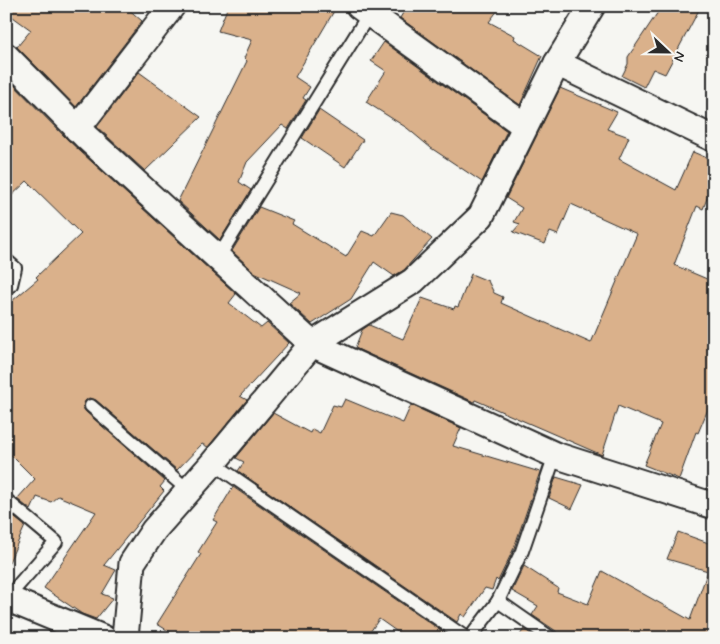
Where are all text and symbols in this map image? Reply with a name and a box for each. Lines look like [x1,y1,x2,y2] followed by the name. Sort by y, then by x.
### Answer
[642,28,692,78] north arrow
[669,49,689,64] text: N

